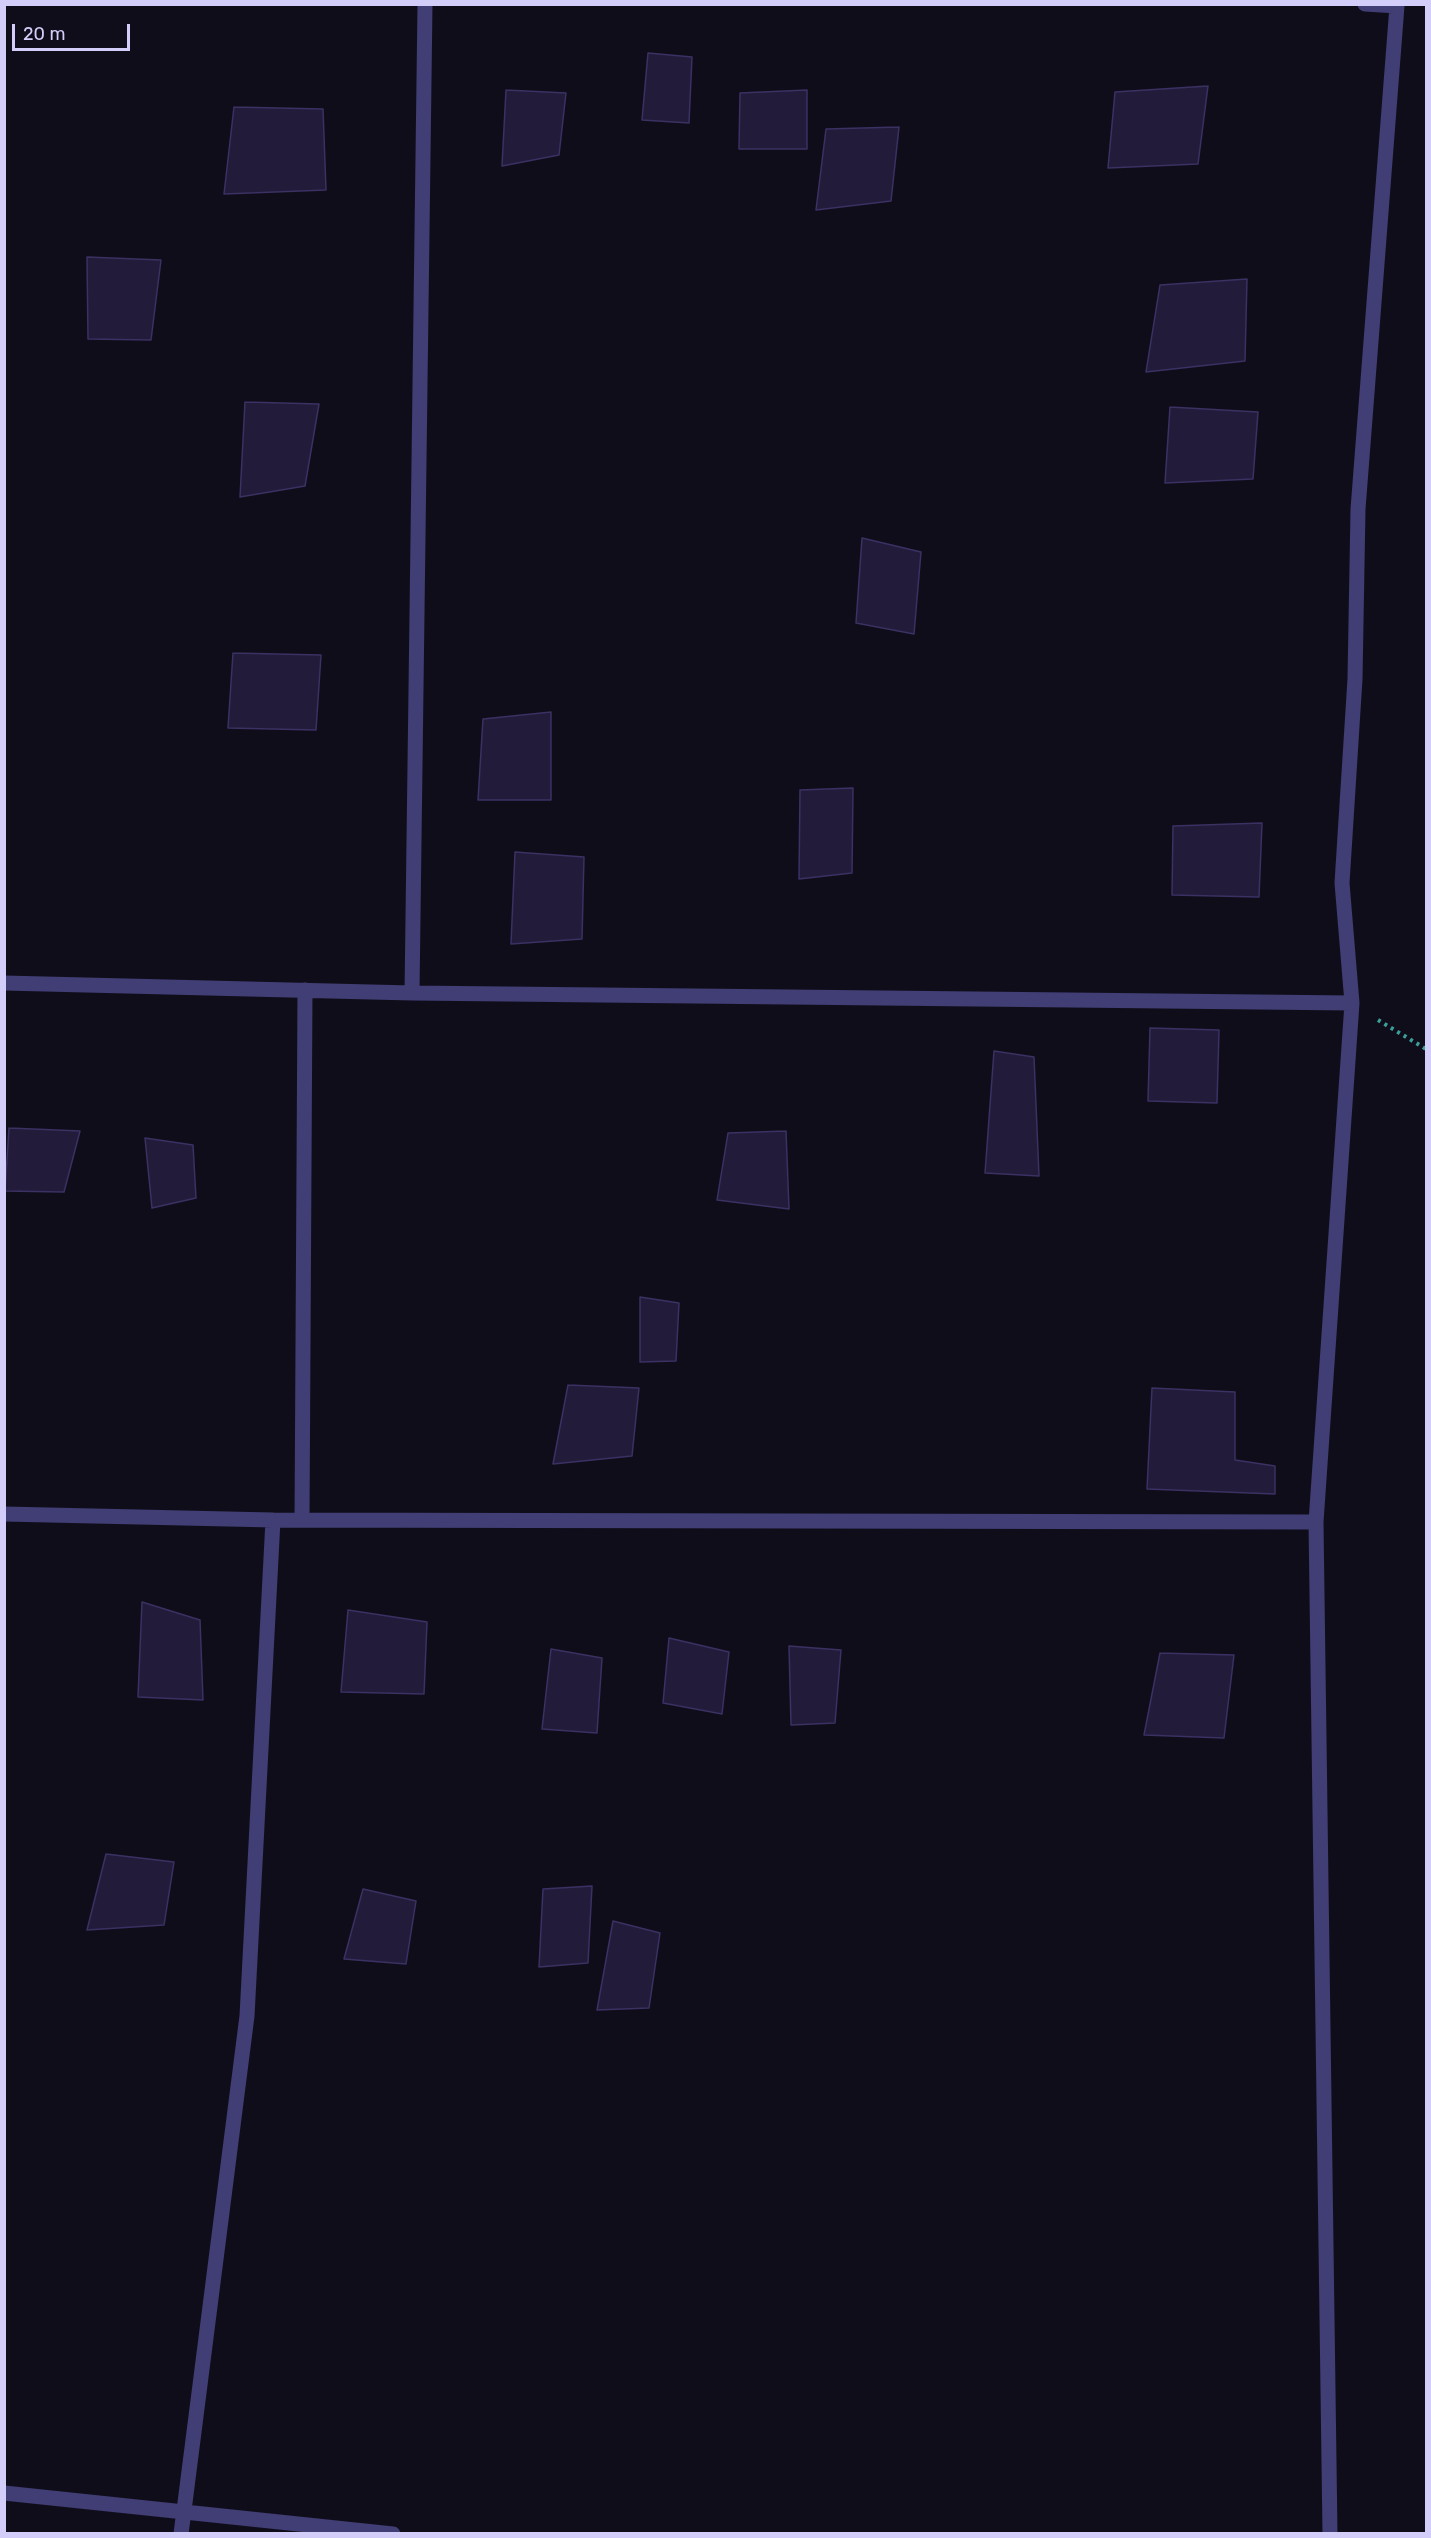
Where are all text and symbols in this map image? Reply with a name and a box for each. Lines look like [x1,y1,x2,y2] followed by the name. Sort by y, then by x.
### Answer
[15,12,134,50] scale bar
[23,23,65,45] text: 20 m

